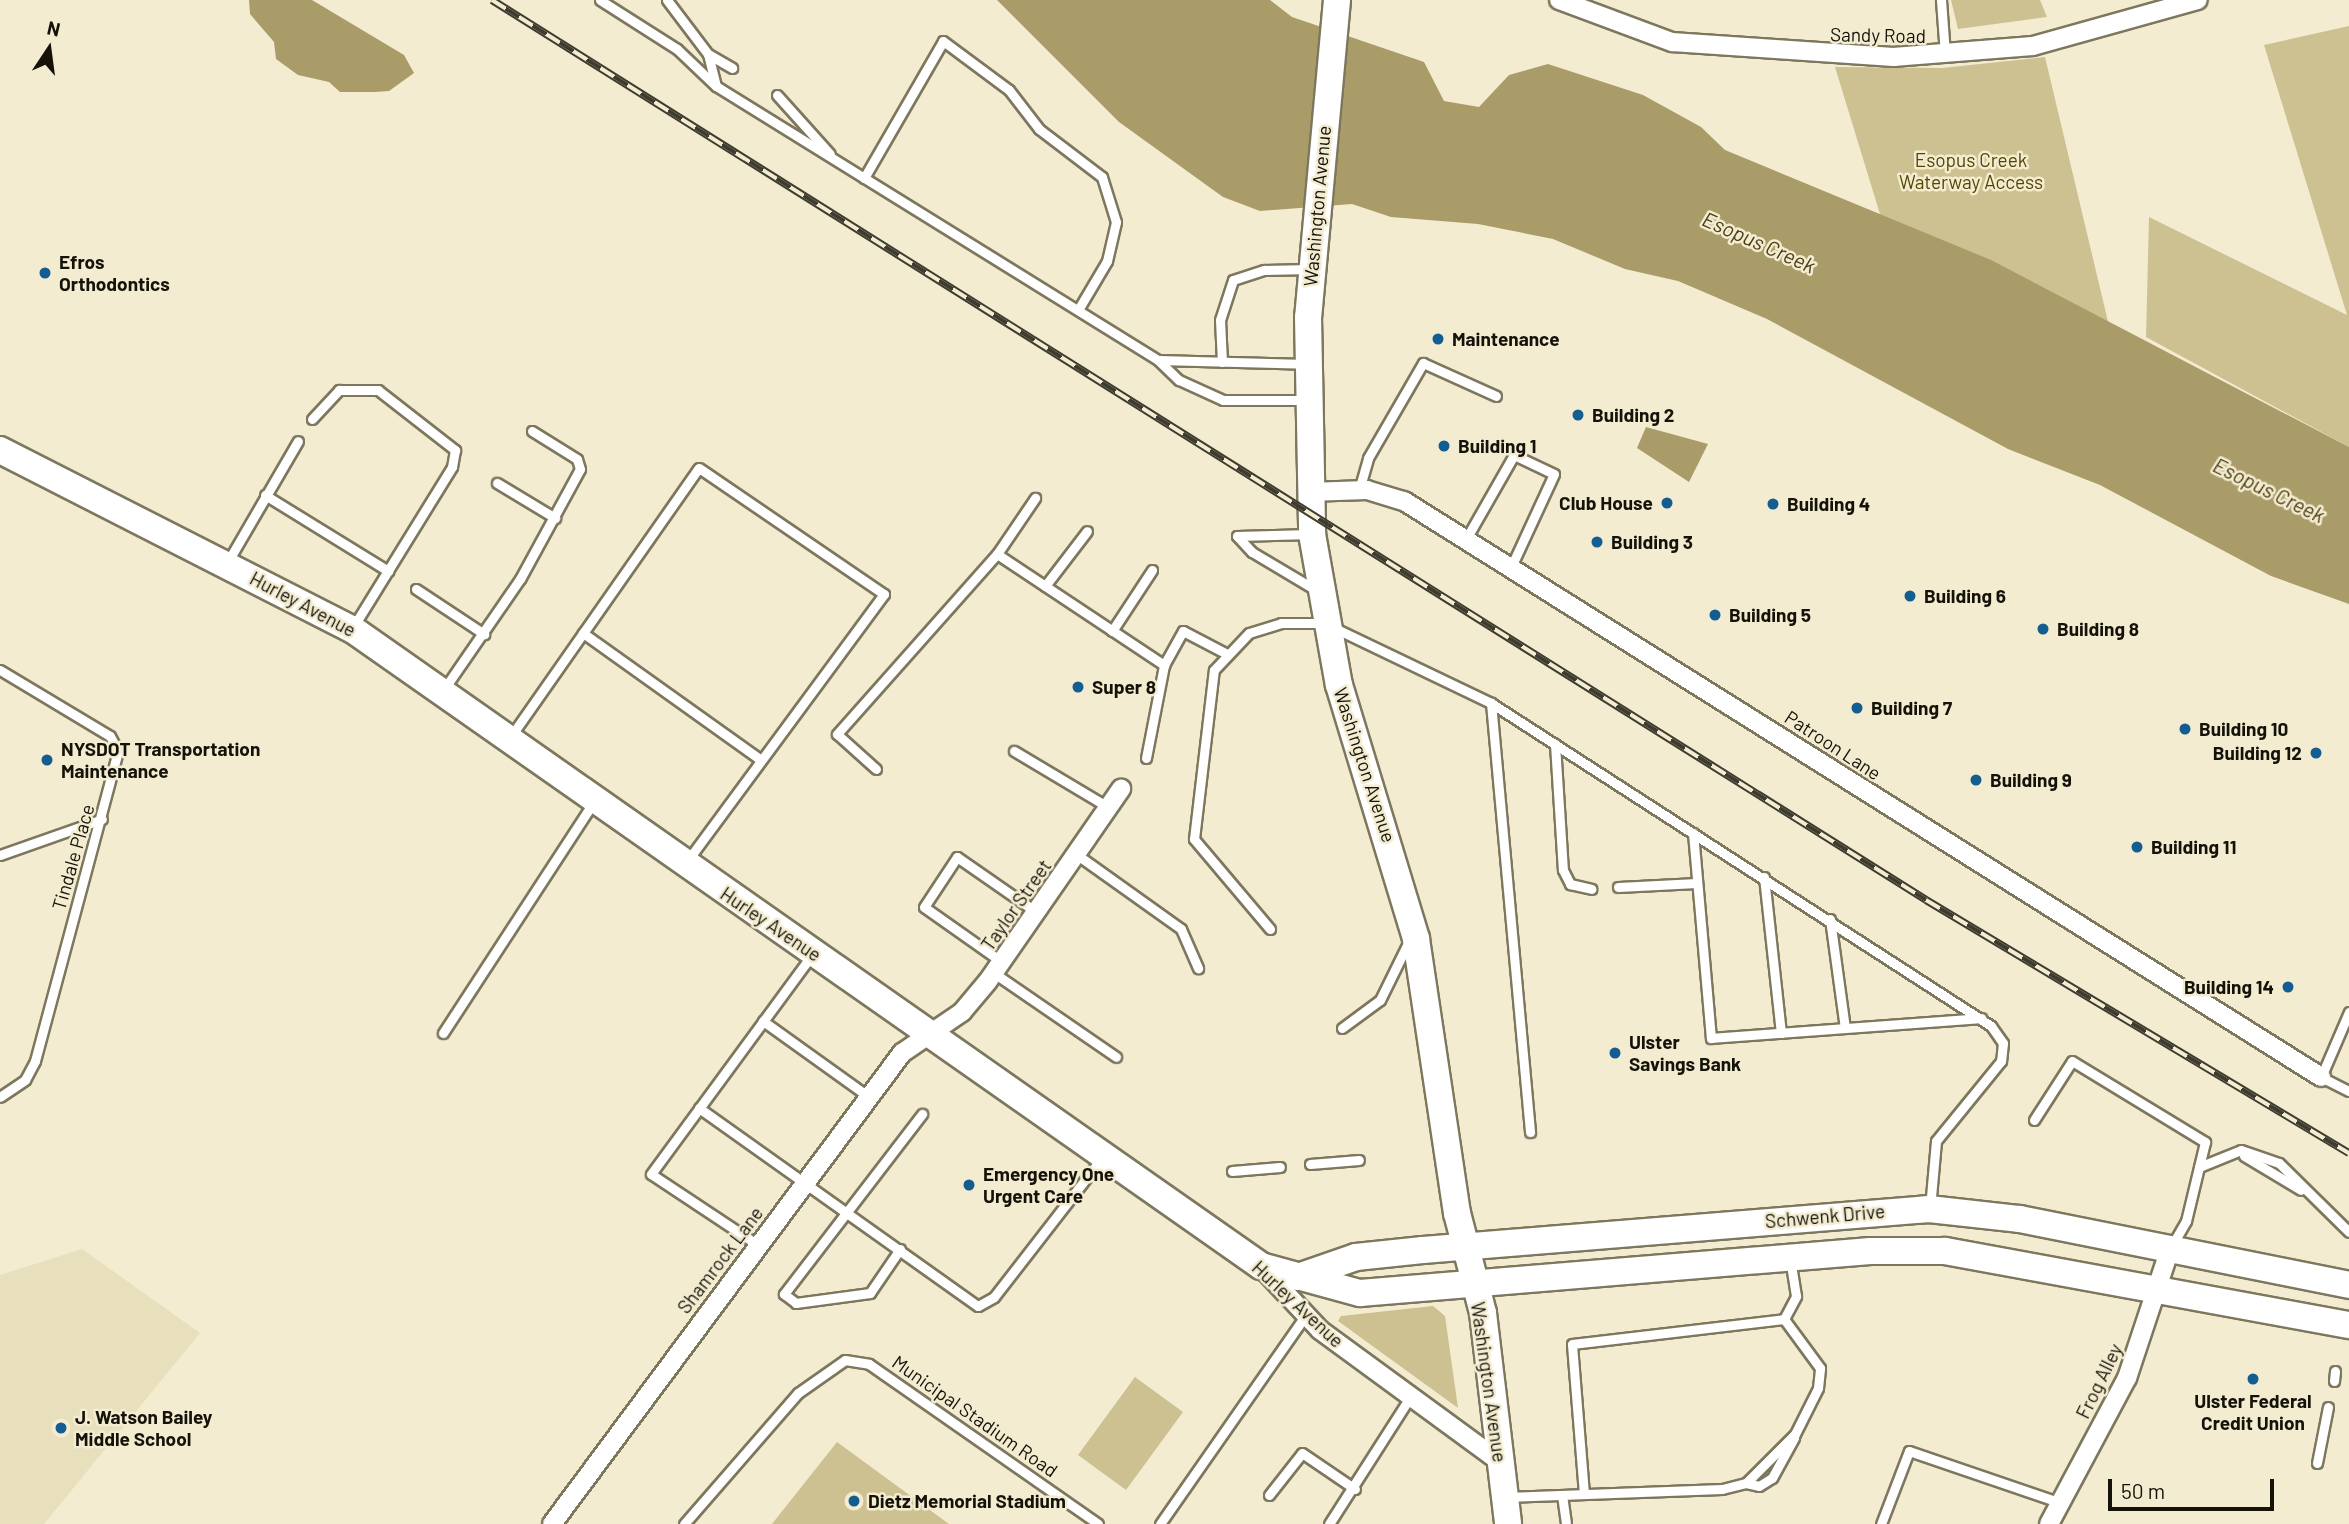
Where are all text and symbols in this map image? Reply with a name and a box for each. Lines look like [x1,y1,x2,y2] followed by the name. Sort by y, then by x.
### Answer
[14,14,84,84] north arrow
[45,15,63,41] text: N
[1830,23,1926,47] street label: Sandy Road
[1299,125,1335,287] street label: Washington Avenue
[1899,149,2043,193] park label: Esopus Creek Waterway Access
[1699,206,1819,278] water label: Esopus Creek
[59,251,170,295] place label: Efros Orthodontics
[37,265,53,281] marker: Efros Orthodontics
[1452,328,1560,350] place label: Maintenance
[1430,331,1446,347] marker: Maintenance
[1592,404,1674,426] place label: Building 2
[1570,407,1586,423] marker: Building 2
[1458,435,1537,457] place label: Building 1
[1436,438,1452,454] marker: Building 1
[2209,452,2329,528] water label: Esopus Creek
[1559,492,1653,514] place label: Club House
[1787,493,1870,515] place label: Building 4
[1659,495,1675,511] marker: Club House
[1765,496,1781,512] marker: Building 4
[1611,531,1693,553] place label: Building 3
[1589,534,1605,550] marker: Building 3
[246,567,360,641] street label: Hurley Avenue
[1924,585,2006,607] place label: Building 6
[1902,588,1918,604] marker: Building 6
[1729,604,1811,626] place label: Building 5
[1707,607,1723,623] marker: Building 5
[2057,618,2139,640] place label: Building 8
[2035,621,2051,637] marker: Building 8
[1092,676,1156,698] place label: Super 8
[1070,679,1086,695] marker: Super 8
[1329,685,1401,845] street label: Washington Avenue
[1871,697,1952,719] place label: Building 7
[1849,700,1865,716] marker: Building 7
[1781,705,1885,785] street label: Patroon Lane
[2199,718,2288,740] place label: Building 10
[2177,721,2193,737] marker: Building 10
[61,738,260,782] place label: NYSDOT Transportation Maintenance
[2213,742,2302,764] place label: Building 12
[2308,745,2324,761] marker: Building 12
[39,752,55,768] marker: NYSDOT Transportation Maintenance
[1990,769,2072,791] place label: Building 9
[1968,772,1984,788] marker: Building 9
[47,801,99,913] street label: Tindale Place
[2151,836,2236,858] place label: Building 11
[2129,839,2145,855] marker: Building 11
[976,855,1056,955] street label: Taylor Street
[716,882,826,966] street label: Hurley Avenue
[2184,976,2274,998] place label: Building 14
[2280,979,2296,995] marker: Building 14
[1629,1031,1741,1075] place label: Ulster Savings Bank
[1607,1045,1623,1061] marker: Ulster Savings Bank
[983,1163,1114,1207] place label: Emergency One Urgent Care
[961,1177,977,1193] marker: Emergency One Urgent Care
[1764,1199,1886,1233] street label: Schwenk Drive
[672,1202,768,1318] street label: Shamrock Lane
[1248,1256,1348,1352] street label: Hurley Avenue
[1466,1300,1512,1464] street label: Washington Avenue
[2071,1340,2127,1422] street label: Frog Alley
[888,1350,1062,1482] street label: Municipal Stadium Road
[2245,1371,2261,1387] marker: Ulster Federal Credit Union
[2194,1390,2312,1434] place label: Ulster Federal Credit Union
[75,1406,212,1450] place label: J. Watson Bailey Middle School
[53,1420,69,1436] marker: J. Watson Bailey Middle School
[2111,1464,2277,1508] scale bar
[2121,1478,2165,1503] text: 50 m
[868,1490,1066,1512] place label: Dietz Memorial Stadium
[846,1493,862,1509] marker: Dietz Memorial Stadium

